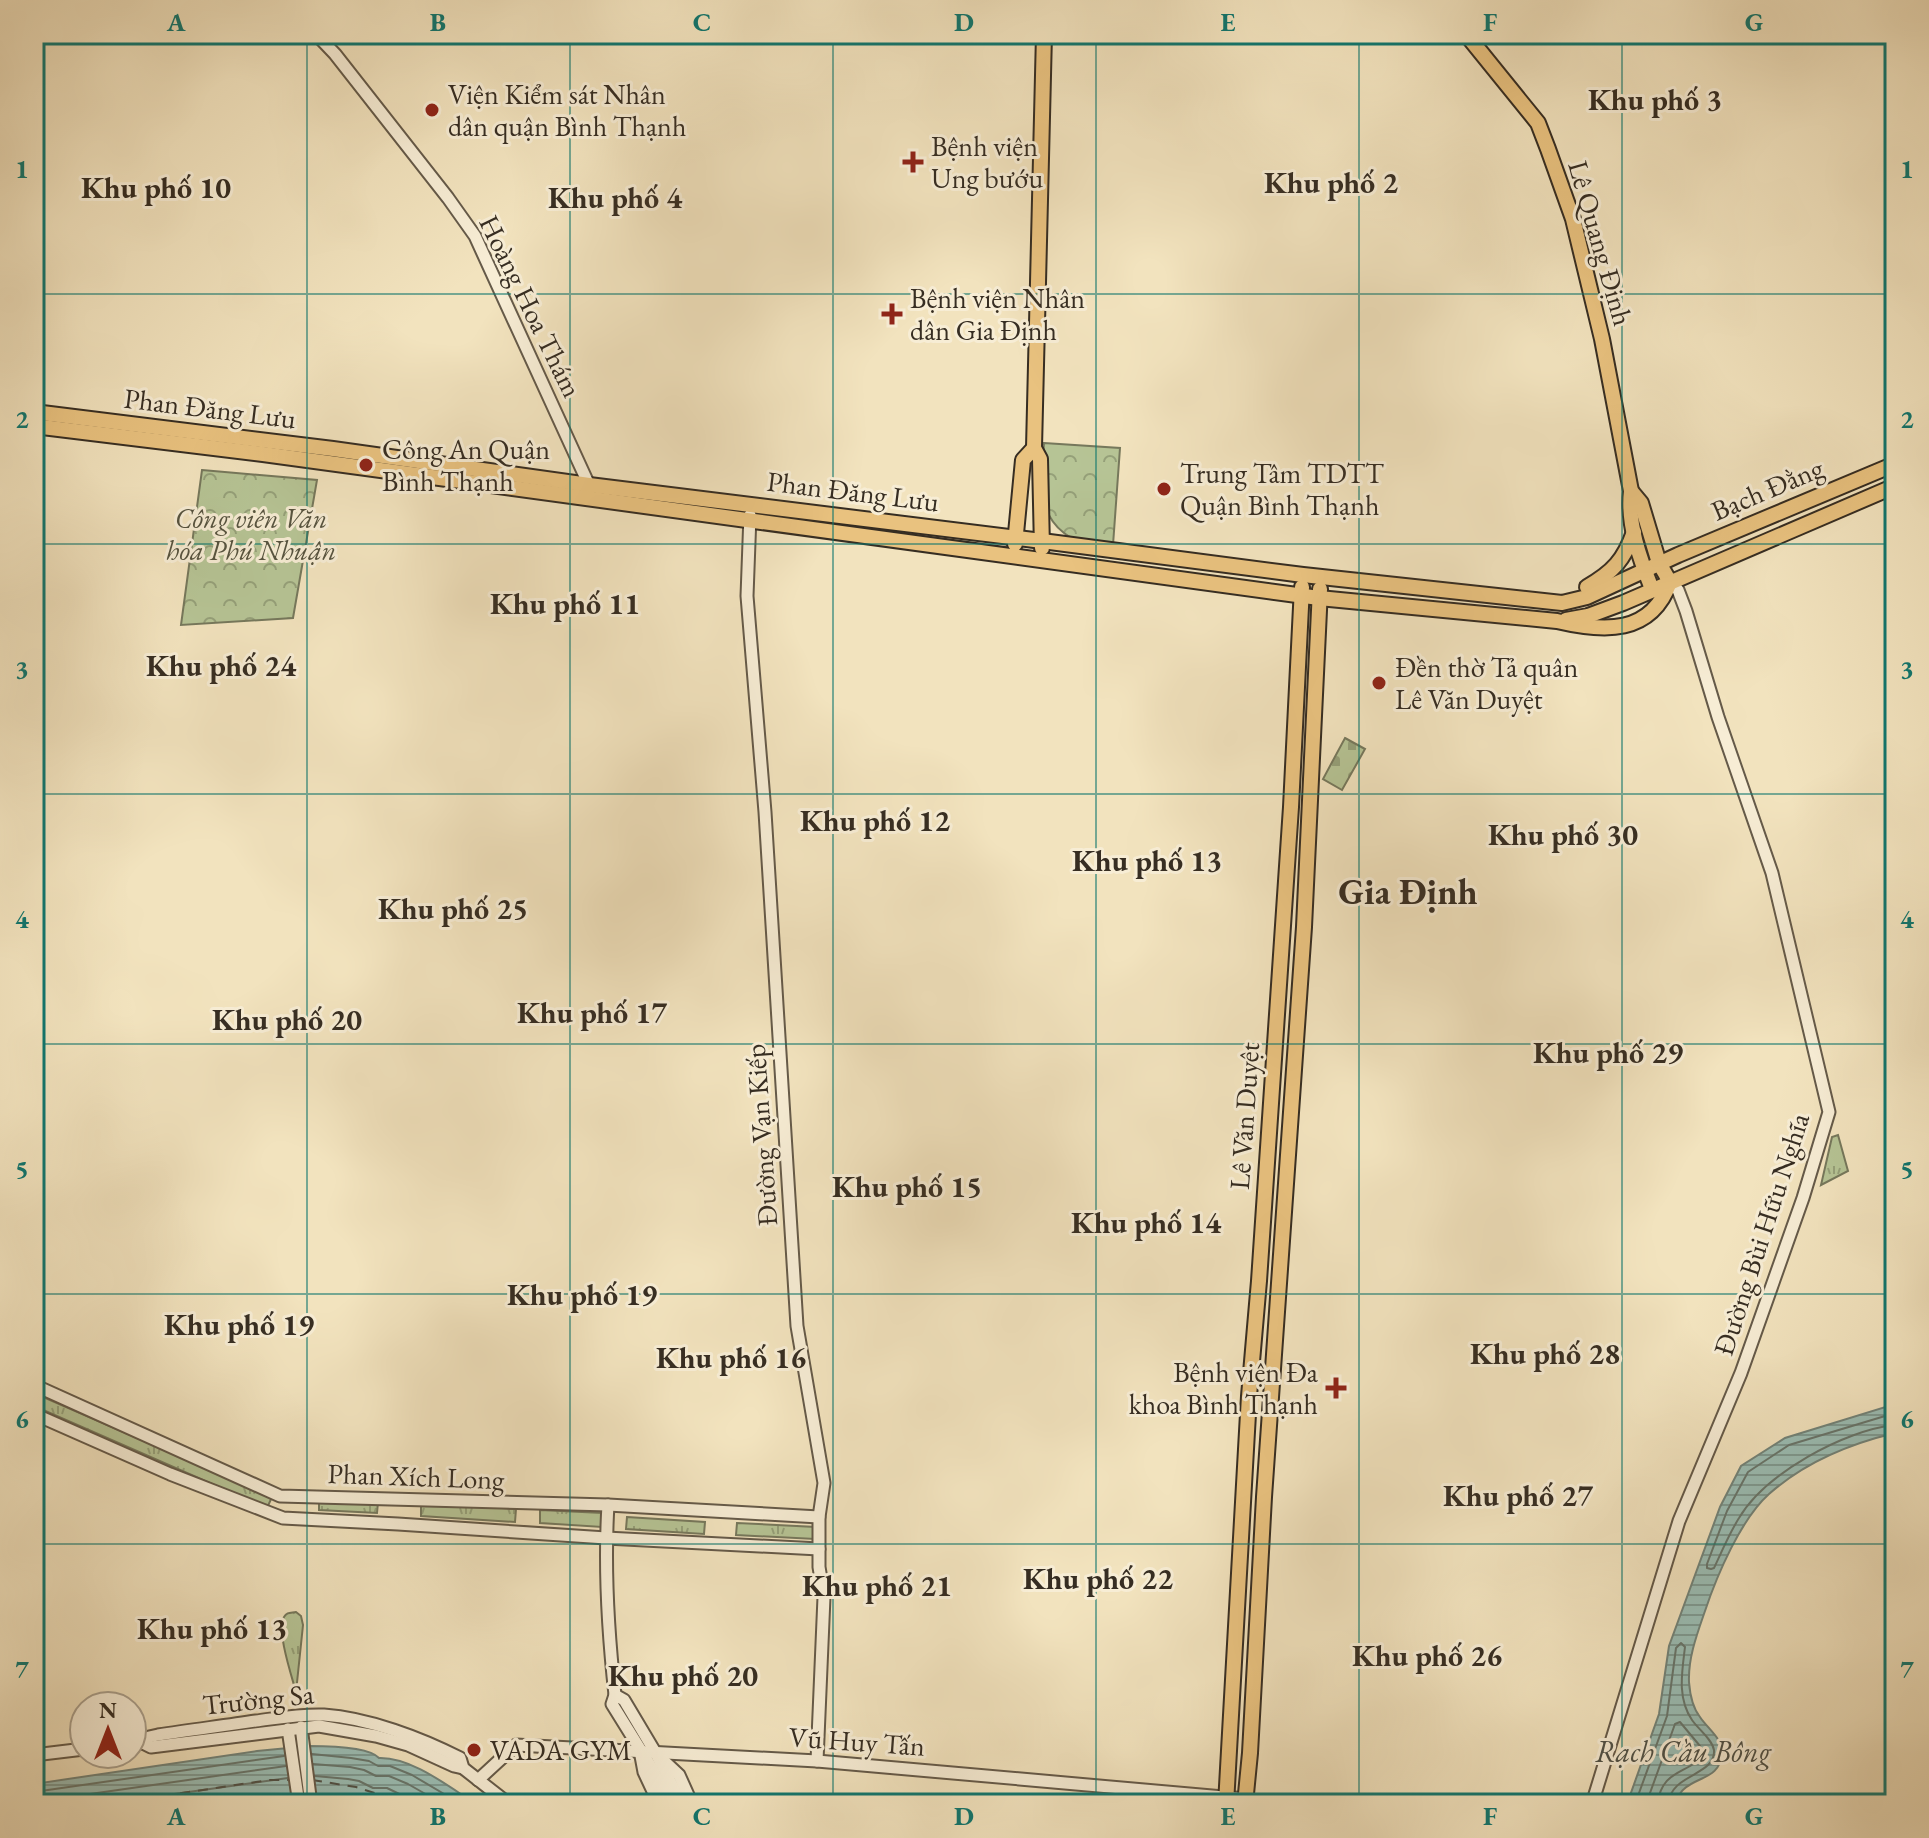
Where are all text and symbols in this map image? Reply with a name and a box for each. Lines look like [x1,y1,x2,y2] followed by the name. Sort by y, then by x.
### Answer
[166,5,186,39] text: A
[430,5,446,39] text: B
[693,5,711,39] text: C
[954,5,974,39] text: D
[1221,5,1236,39] text: E
[1483,5,1497,39] text: F
[1745,5,1764,39] text: G
[448,76,686,144] place label: Viện Kiểm sát Nhân dân quận Bình Thạnh
[1588,80,1722,119] district label: Khu phố 3
[423,101,441,119] marker: Viện Kiểm sát Nhân dân quận Bình Thạnh
[931,128,1044,196] place label: Bệnh viện Ung bướu
[902,151,924,173] marker: Bệnh viện Ung bướu
[15,152,29,186] text: 1
[1900,152,1914,186] text: 1
[1560,156,1642,330] street label: Lê Quang Định
[1264,163,1398,202] district label: Khu phố 2
[81,168,231,207] district label: Khu phố 10
[548,178,683,217] district label: Khu phố 4
[471,209,591,403] street label: Hoàng Hoa Thám
[910,280,1085,348] place label: Bệnh viện Nhân dân Gia Định
[881,303,903,325] marker: Bệnh viện Nhân dân Gia Định
[122,380,298,436] street label: Phan Đăng Lưu
[15,402,29,436] text: 2
[1900,402,1914,436] text: 2
[382,431,550,499] place label: Công An Quận Bình Thạnh
[1706,449,1829,529] street label: Bạch Đằng
[1180,455,1384,523] place label: Trung Tâm TDTT Quận Bình Thạnh
[357,456,375,474] marker: Công An Quận Bình Thạnh
[765,463,941,519] street label: Phan Đăng Lưu
[1155,480,1173,498] marker: Trung Tâm TDTT Quận Bình Thạnh
[166,500,336,568] park label: Công viên Văn hóa Phú Nhuận
[490,584,640,623] district label: Khu phố 11
[146,646,297,685] district label: Khu phố 24
[1395,649,1579,717] place label: Đền thờ Tả quân Lê Văn Duyệt
[15,652,29,686] text: 3
[1900,652,1914,686] text: 3
[1370,674,1388,692] marker: Đền thờ Tả quân Lê Văn Duyệt
[800,801,950,840] district label: Khu phố 12
[1488,815,1638,854] district label: Khu phố 30
[1072,841,1222,880] district label: Khu phố 13
[1338,868,1478,915] district label: Gia Định
[378,889,528,928] district label: Khu phố 25
[15,902,29,936] text: 4
[1900,902,1914,936] text: 4
[517,993,667,1032] district label: Khu phố 17
[212,1000,362,1039] district label: Khu phố 20
[1533,1033,1683,1072] district label: Khu phố 29
[1221,1041,1267,1191] street label: Lê Văn Duyệt
[737,1043,785,1227] street label: Đường Vạn Kiếp
[1705,1107,1817,1360] street label: Đường Bùi Hữu Nghĩa
[15,1152,29,1186] text: 5
[1900,1152,1914,1186] text: 5
[832,1167,982,1206] district label: Khu phố 15
[1071,1203,1222,1242] district label: Khu phố 14
[507,1275,657,1314] district label: Khu phố 19
[164,1305,314,1344] district label: Khu phố 19
[1470,1334,1620,1373] district label: Khu phố 28
[656,1338,806,1377] district label: Khu phố 16
[1129,1354,1319,1422] place label: Bệnh viện Đa khoa Bình Thạnh
[1325,1377,1347,1399] marker: Bệnh viện Đa khoa Bình Thạnh
[15,1402,29,1436] text: 6
[1900,1402,1914,1436] text: 6
[327,1455,506,1497] street label: Phan Xích Long
[1443,1476,1593,1515] district label: Khu phố 27
[1023,1559,1173,1598] district label: Khu phố 22
[802,1566,952,1605] district label: Khu phố 21
[137,1609,287,1648] district label: Khu phố 13
[1352,1636,1502,1675] district label: Khu phố 26
[15,1652,29,1686] text: 7
[1900,1652,1914,1686] text: 7
[608,1656,758,1695] district label: Khu phố 20
[200,1675,316,1723] street label: Trường Sa
[68,1690,148,1770] north arrow
[99,1696,117,1725] text: N
[788,1718,926,1764] street label: Vũ Huy Tấn
[490,1732,632,1768] place label: VADA GYM
[1595,1732,1772,1771] water label: Rạch Cầu Bông
[465,1741,483,1759] marker: VADA GYM
[166,1799,186,1833] text: A
[430,1799,446,1833] text: B
[693,1799,711,1833] text: C
[954,1799,974,1833] text: D
[1221,1799,1236,1833] text: E
[1483,1799,1497,1833] text: F
[1745,1799,1764,1833] text: G

